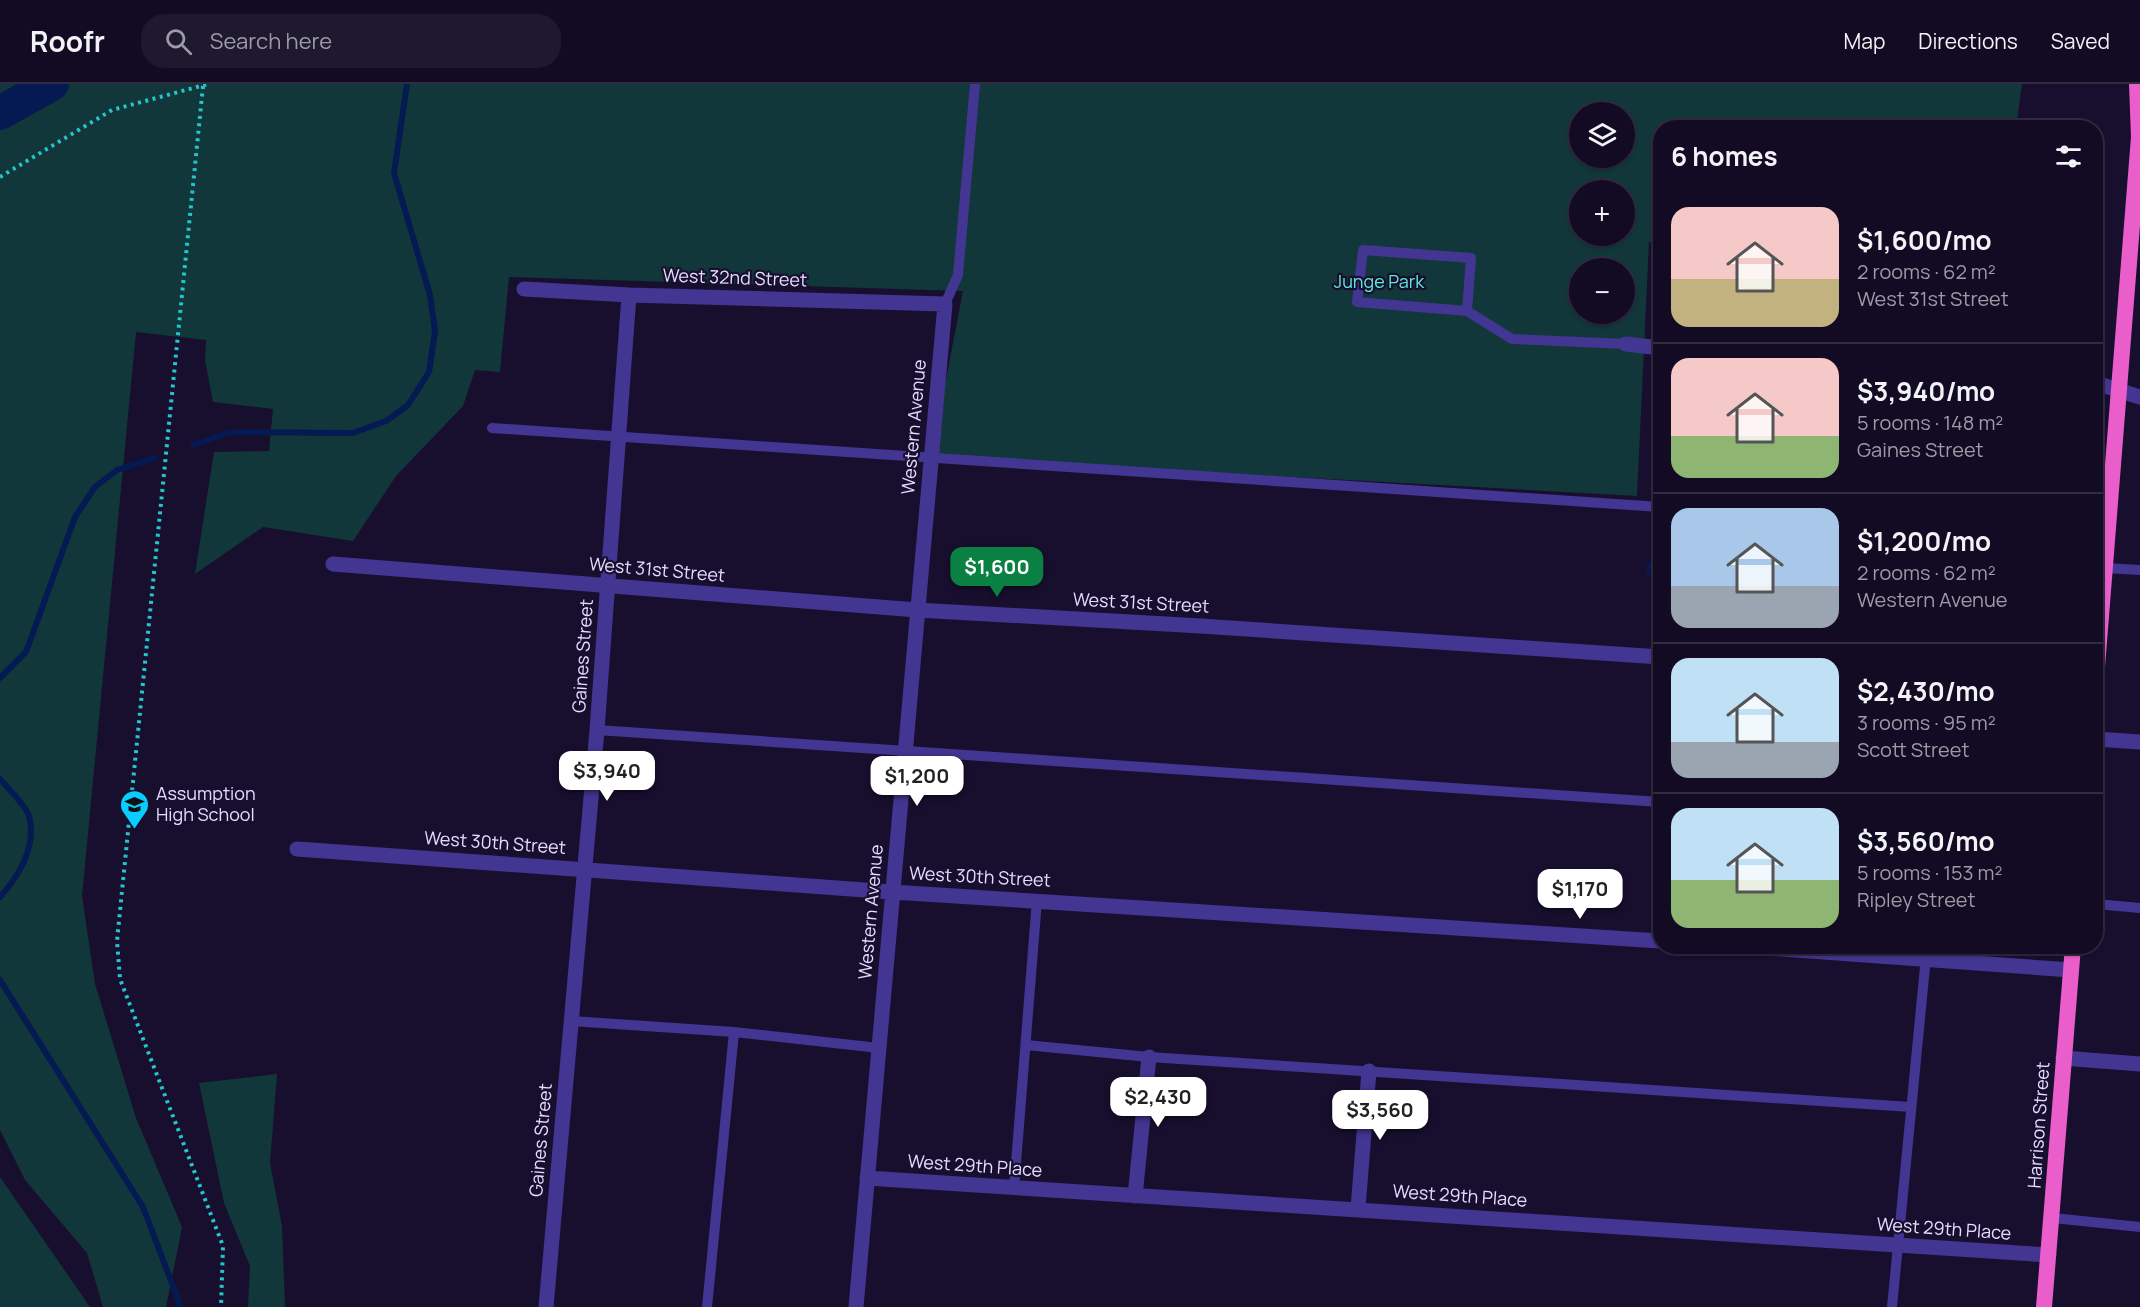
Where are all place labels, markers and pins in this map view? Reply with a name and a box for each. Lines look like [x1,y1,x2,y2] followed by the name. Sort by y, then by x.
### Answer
[948,547,1046,598] pin: $1,600
[558,751,656,802] pin: $3,940
[868,756,966,807] pin: $1,200
[156,781,256,826] place label: Assumption High School
[119,788,151,830] school or university icon: Assumption High School
[1531,869,1629,920] pin: $1,170
[1109,1077,1207,1128] pin: $2,430
[1331,1090,1429,1141] pin: $3,560

